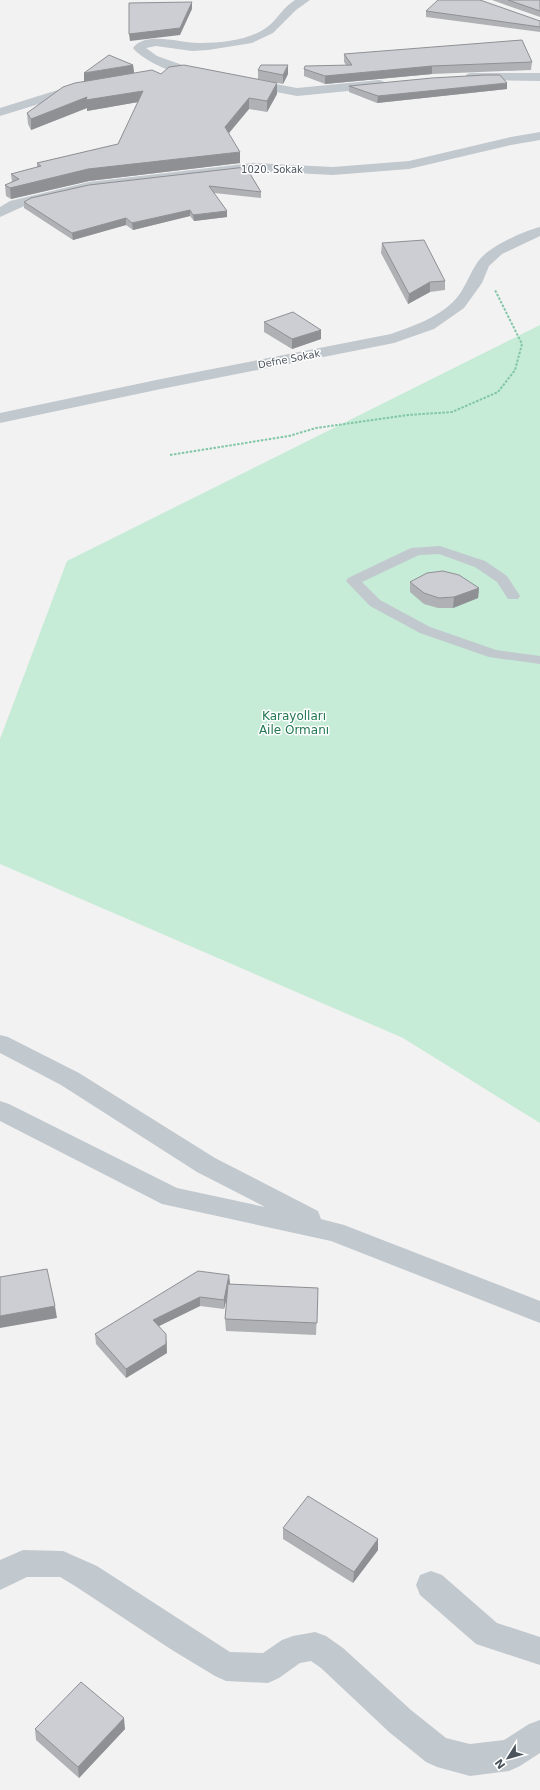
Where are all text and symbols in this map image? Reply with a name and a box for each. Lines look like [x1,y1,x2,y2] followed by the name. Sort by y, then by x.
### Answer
[241,164,303,175] street label: 1020. Sokak
[257,348,321,370] street label: Defne Sokak
[259,709,329,737] park label: Karayolları Aile Ormanı
[488,1738,528,1778] north arrow
[492,1756,508,1771] text: N

